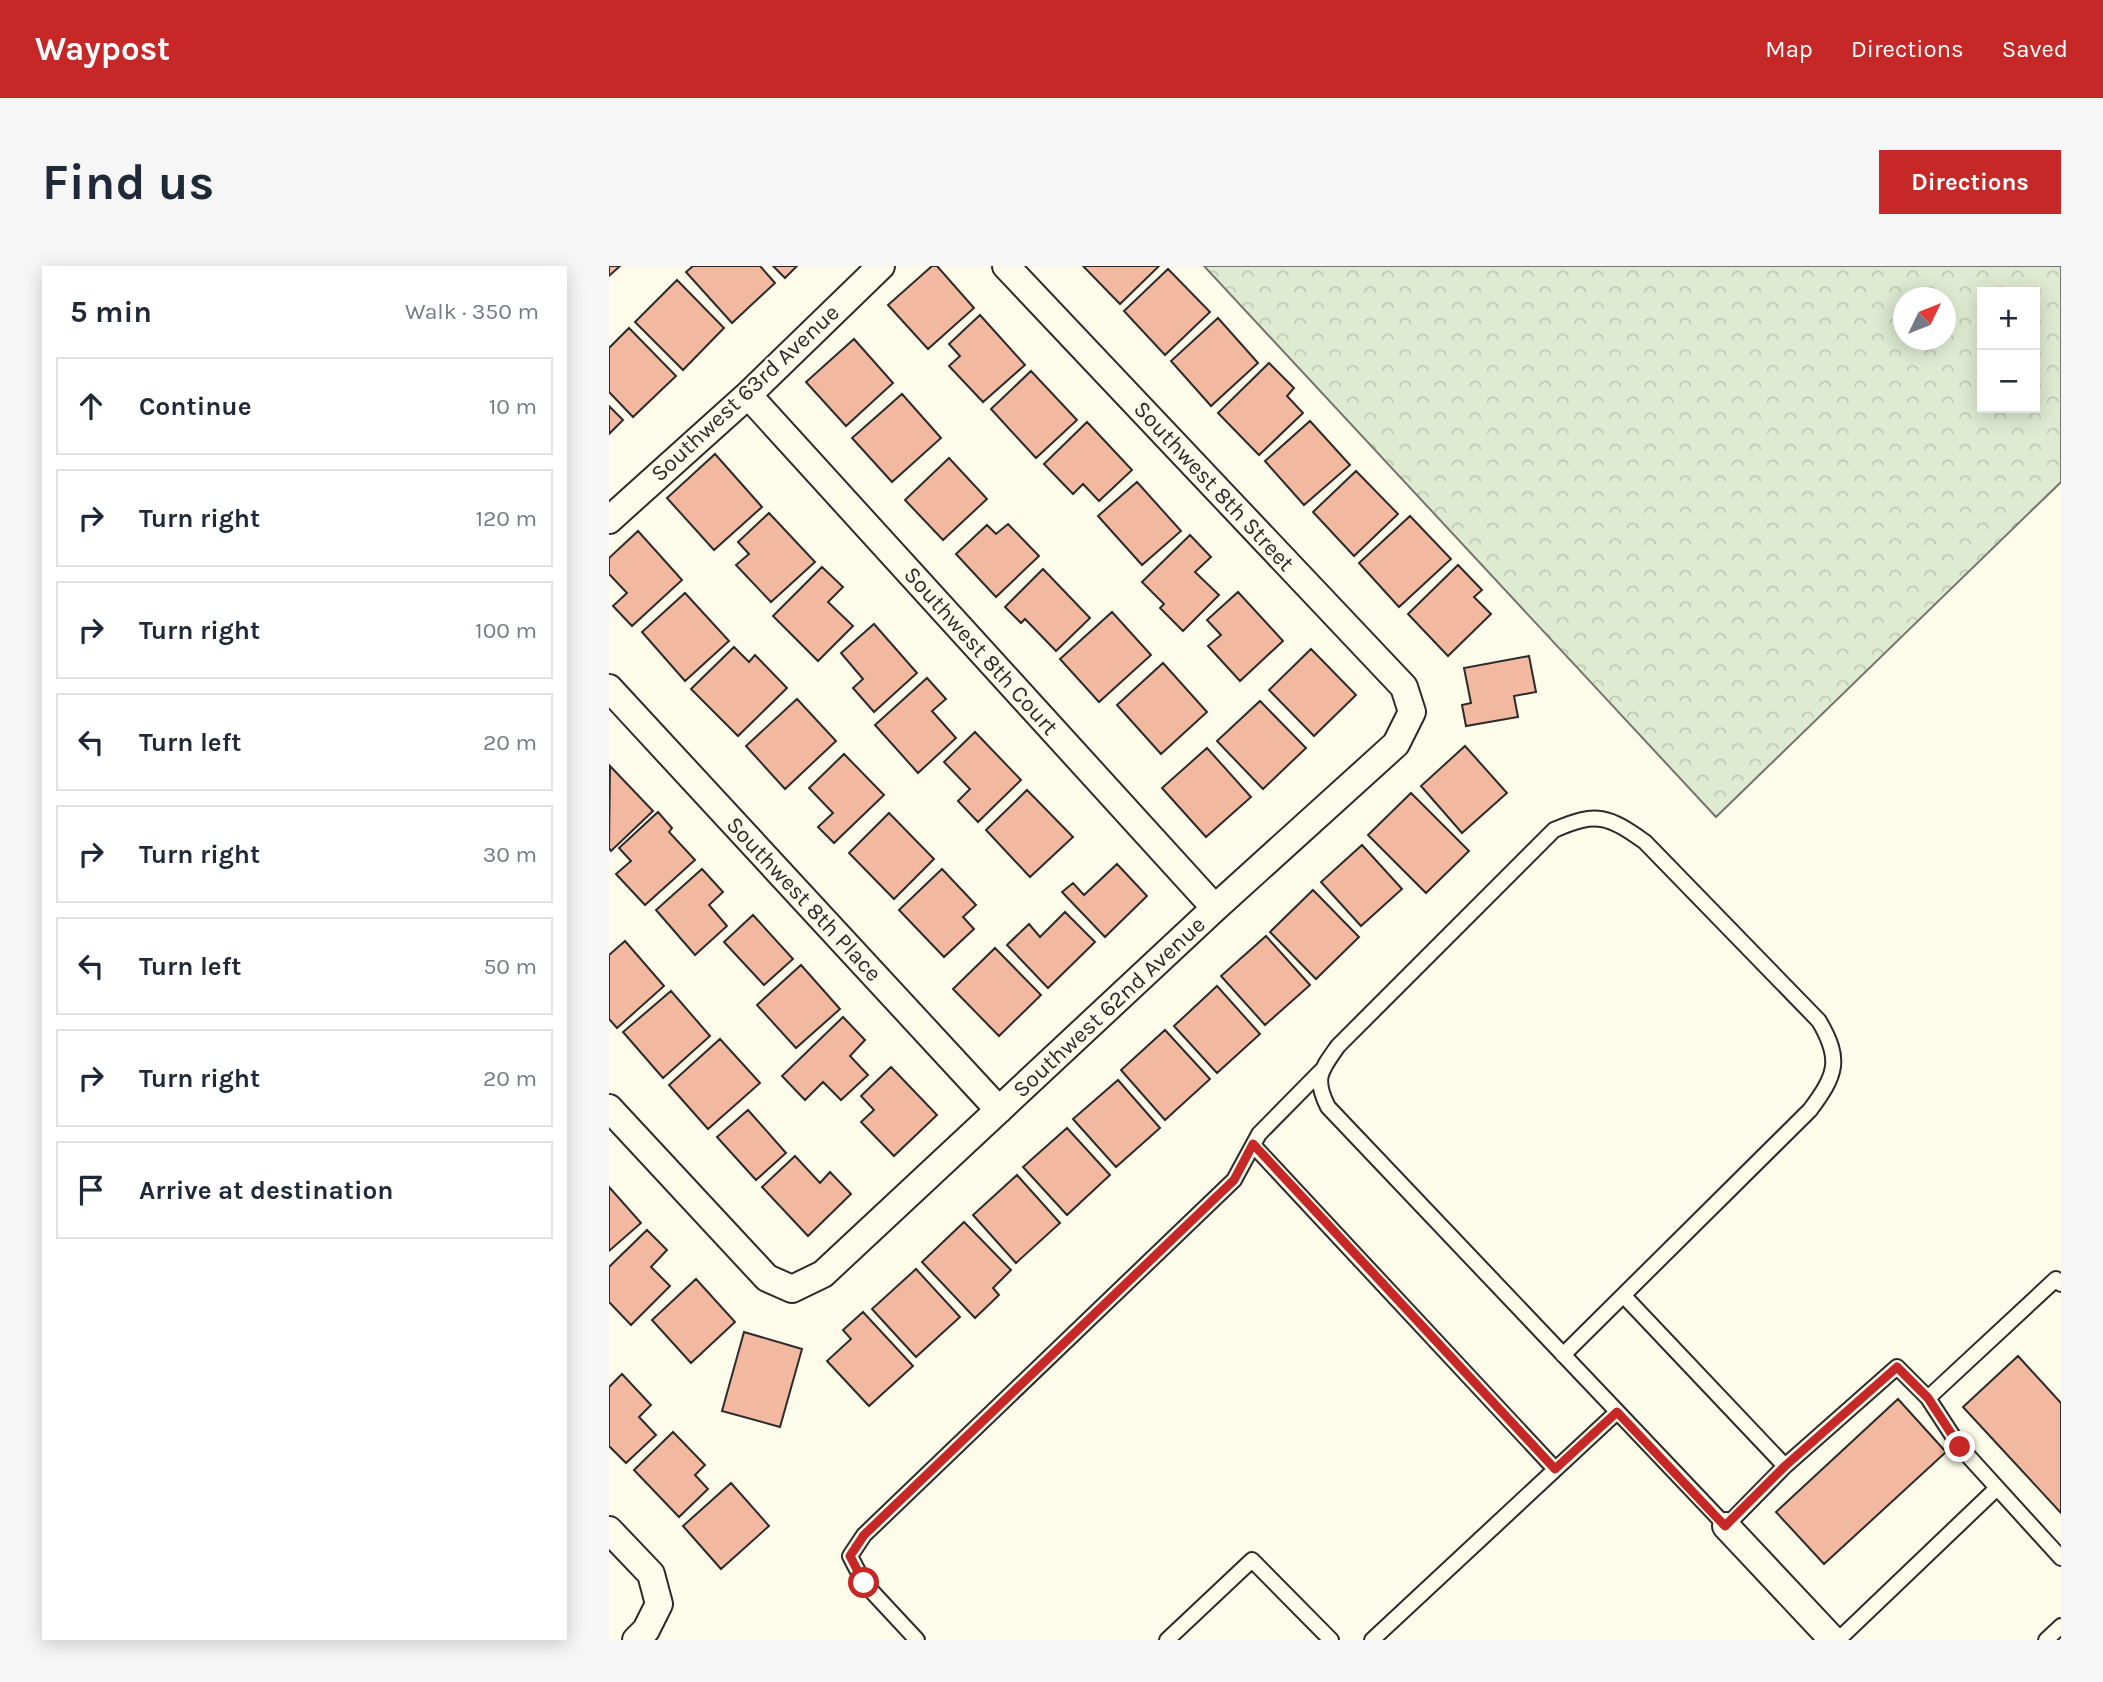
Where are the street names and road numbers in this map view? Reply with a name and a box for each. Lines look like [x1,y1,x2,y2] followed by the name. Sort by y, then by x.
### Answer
[645,299,845,487] street label: Southwest 63rd Avenue
[1128,395,1300,577] street label: Southwest 8th Street
[898,561,1064,741] street label: Southwest 8th Court
[721,811,887,987] street label: Southwest 8th Place
[1007,911,1211,1103] street label: Southwest 62nd Avenue

